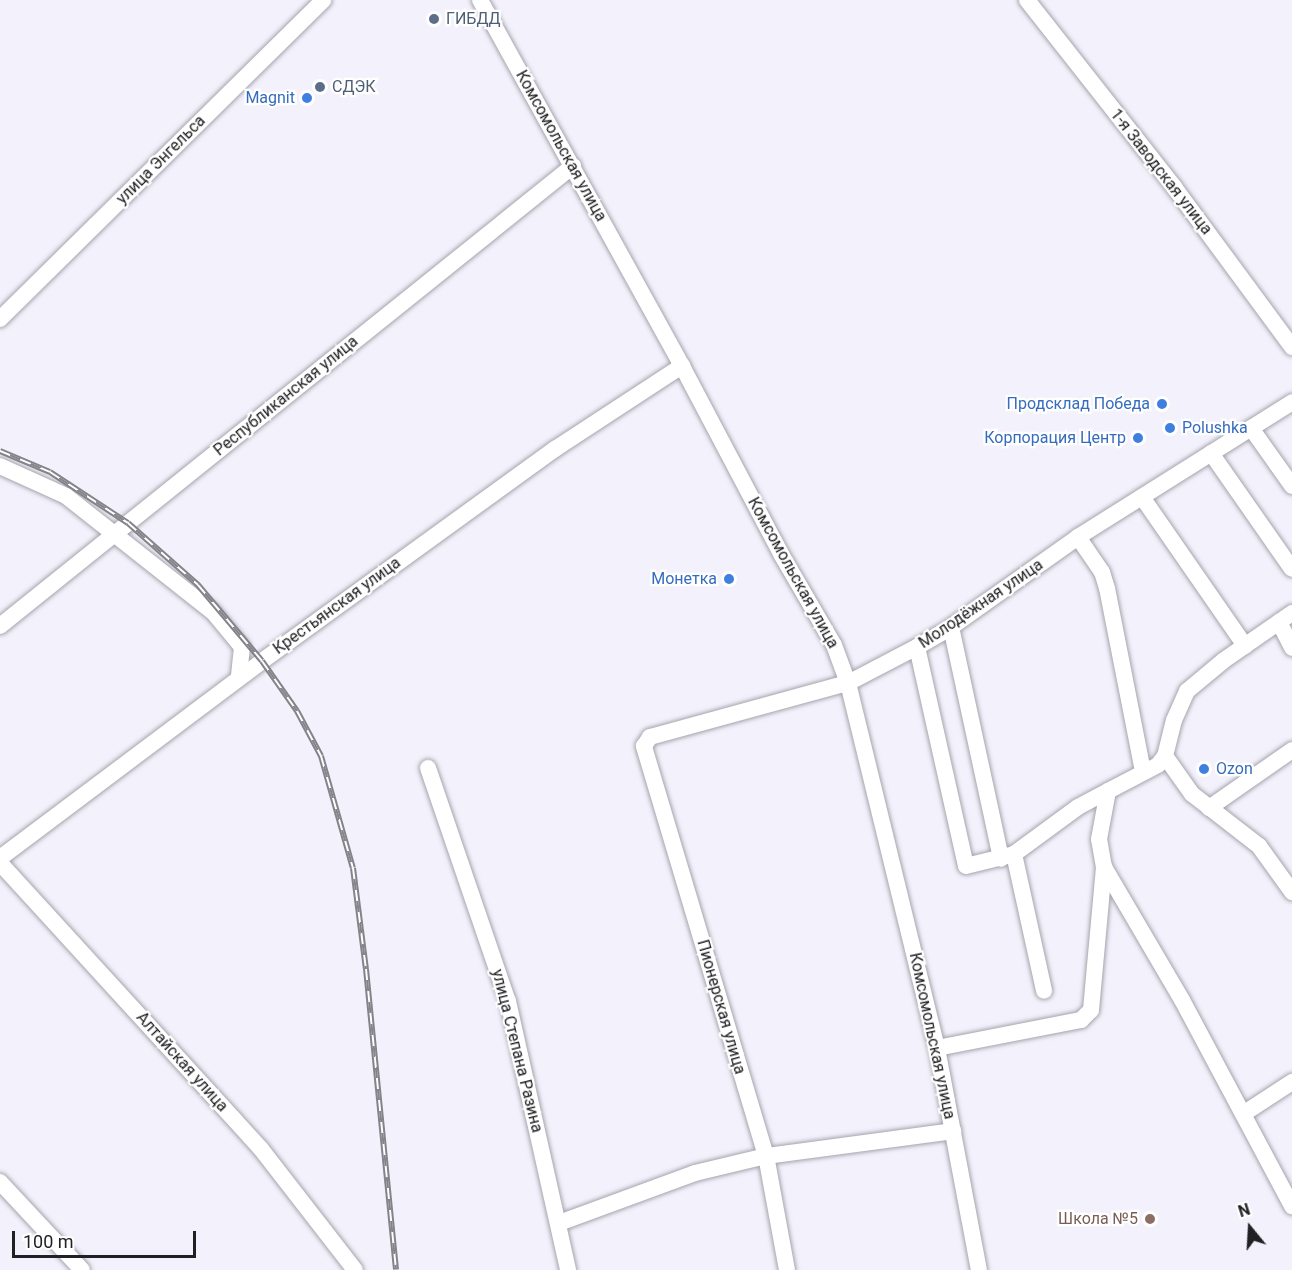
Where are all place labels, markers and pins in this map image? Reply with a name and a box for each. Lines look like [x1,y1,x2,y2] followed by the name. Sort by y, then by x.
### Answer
[446,9,501,29] place label: ГИБДД
[427,12,441,26] marker: ГИБДД
[332,77,376,97] place label: СДЭК
[313,80,327,94] marker: СДЭК
[245,88,295,108] place label: Magnit
[300,91,314,105] marker: Magnit
[1007,394,1150,414] place label: Продсклад Победа
[1155,397,1169,411] marker: Продсклад Победа
[1182,418,1248,438] place label: Polushka
[1163,421,1177,435] marker: Polushka
[984,428,1126,448] place label: Корпорация Центр
[1131,431,1145,445] marker: Корпорация Центр
[651,569,717,589] place label: Монетка
[722,572,736,586] marker: Монетка
[1216,759,1253,779] place label: Ozon
[1197,762,1211,776] marker: Ozon
[1058,1209,1138,1229] place label: Школа №5
[1143,1212,1157,1226] marker: Школа №5

